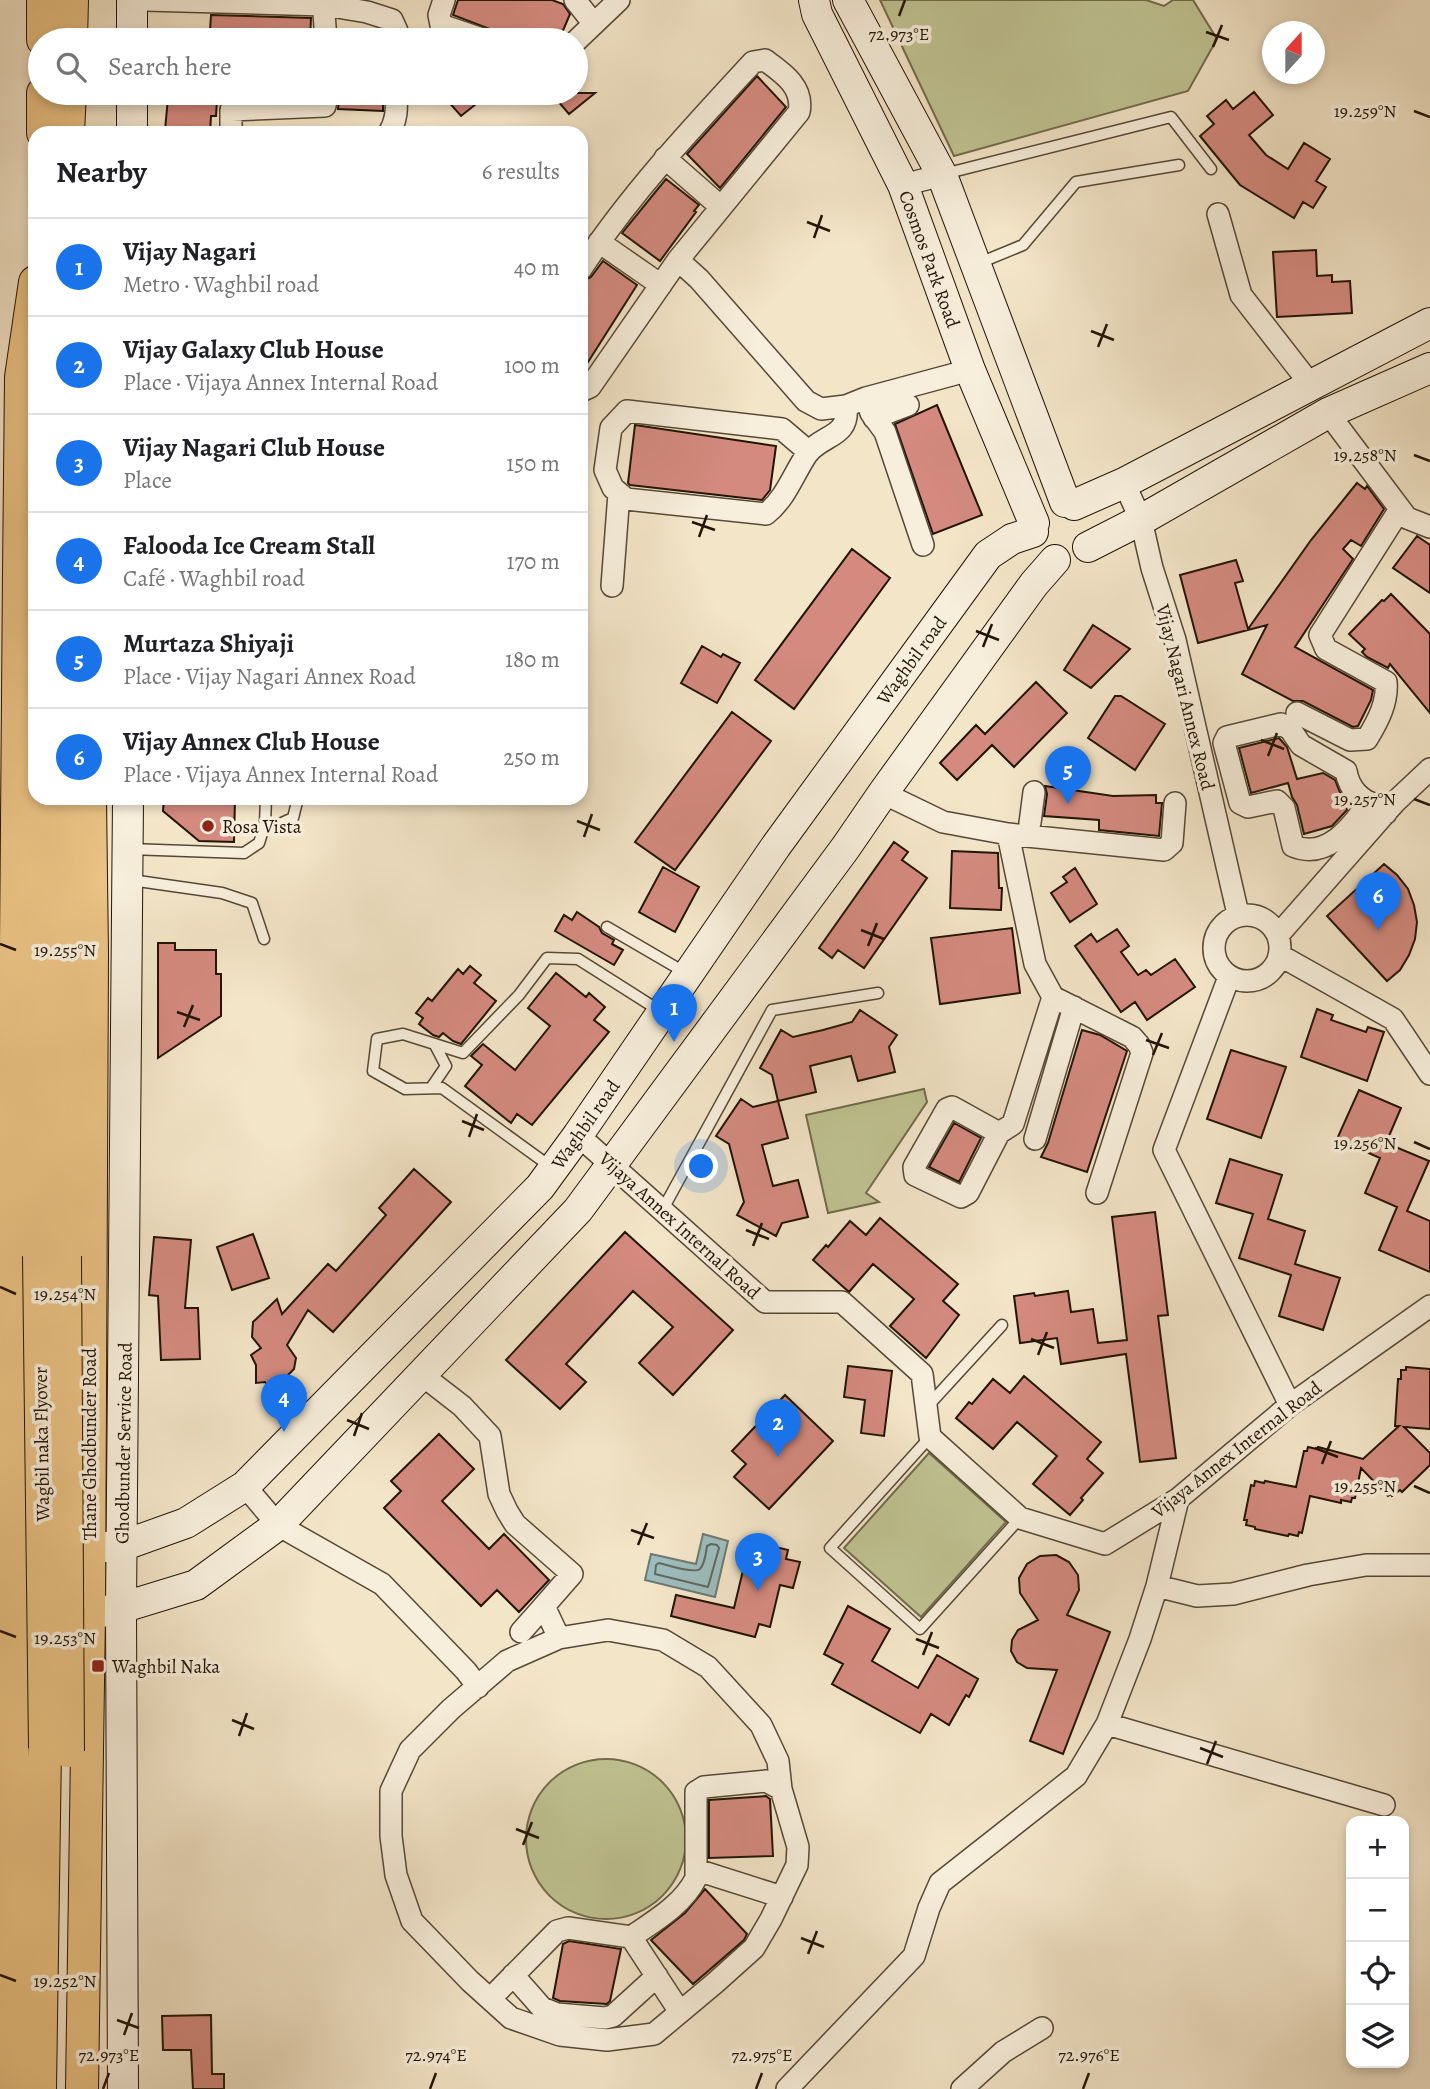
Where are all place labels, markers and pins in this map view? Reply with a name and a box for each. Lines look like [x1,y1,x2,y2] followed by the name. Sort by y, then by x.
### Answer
[1045,746,1091,804] pin: 5
[222,814,302,840] place label: Rosa Vista
[200,818,216,834] marker: Rosa Vista
[1355,872,1401,930] pin: 6
[651,984,697,1042] pin: 1
[261,1374,307,1432] pin: 4
[755,1399,801,1457] pin: 2
[735,1533,781,1591] pin: 3
[111,1654,220,1680] place label: Waghbil Naka
[90,1658,106,1674] marker: Waghbil Naka

